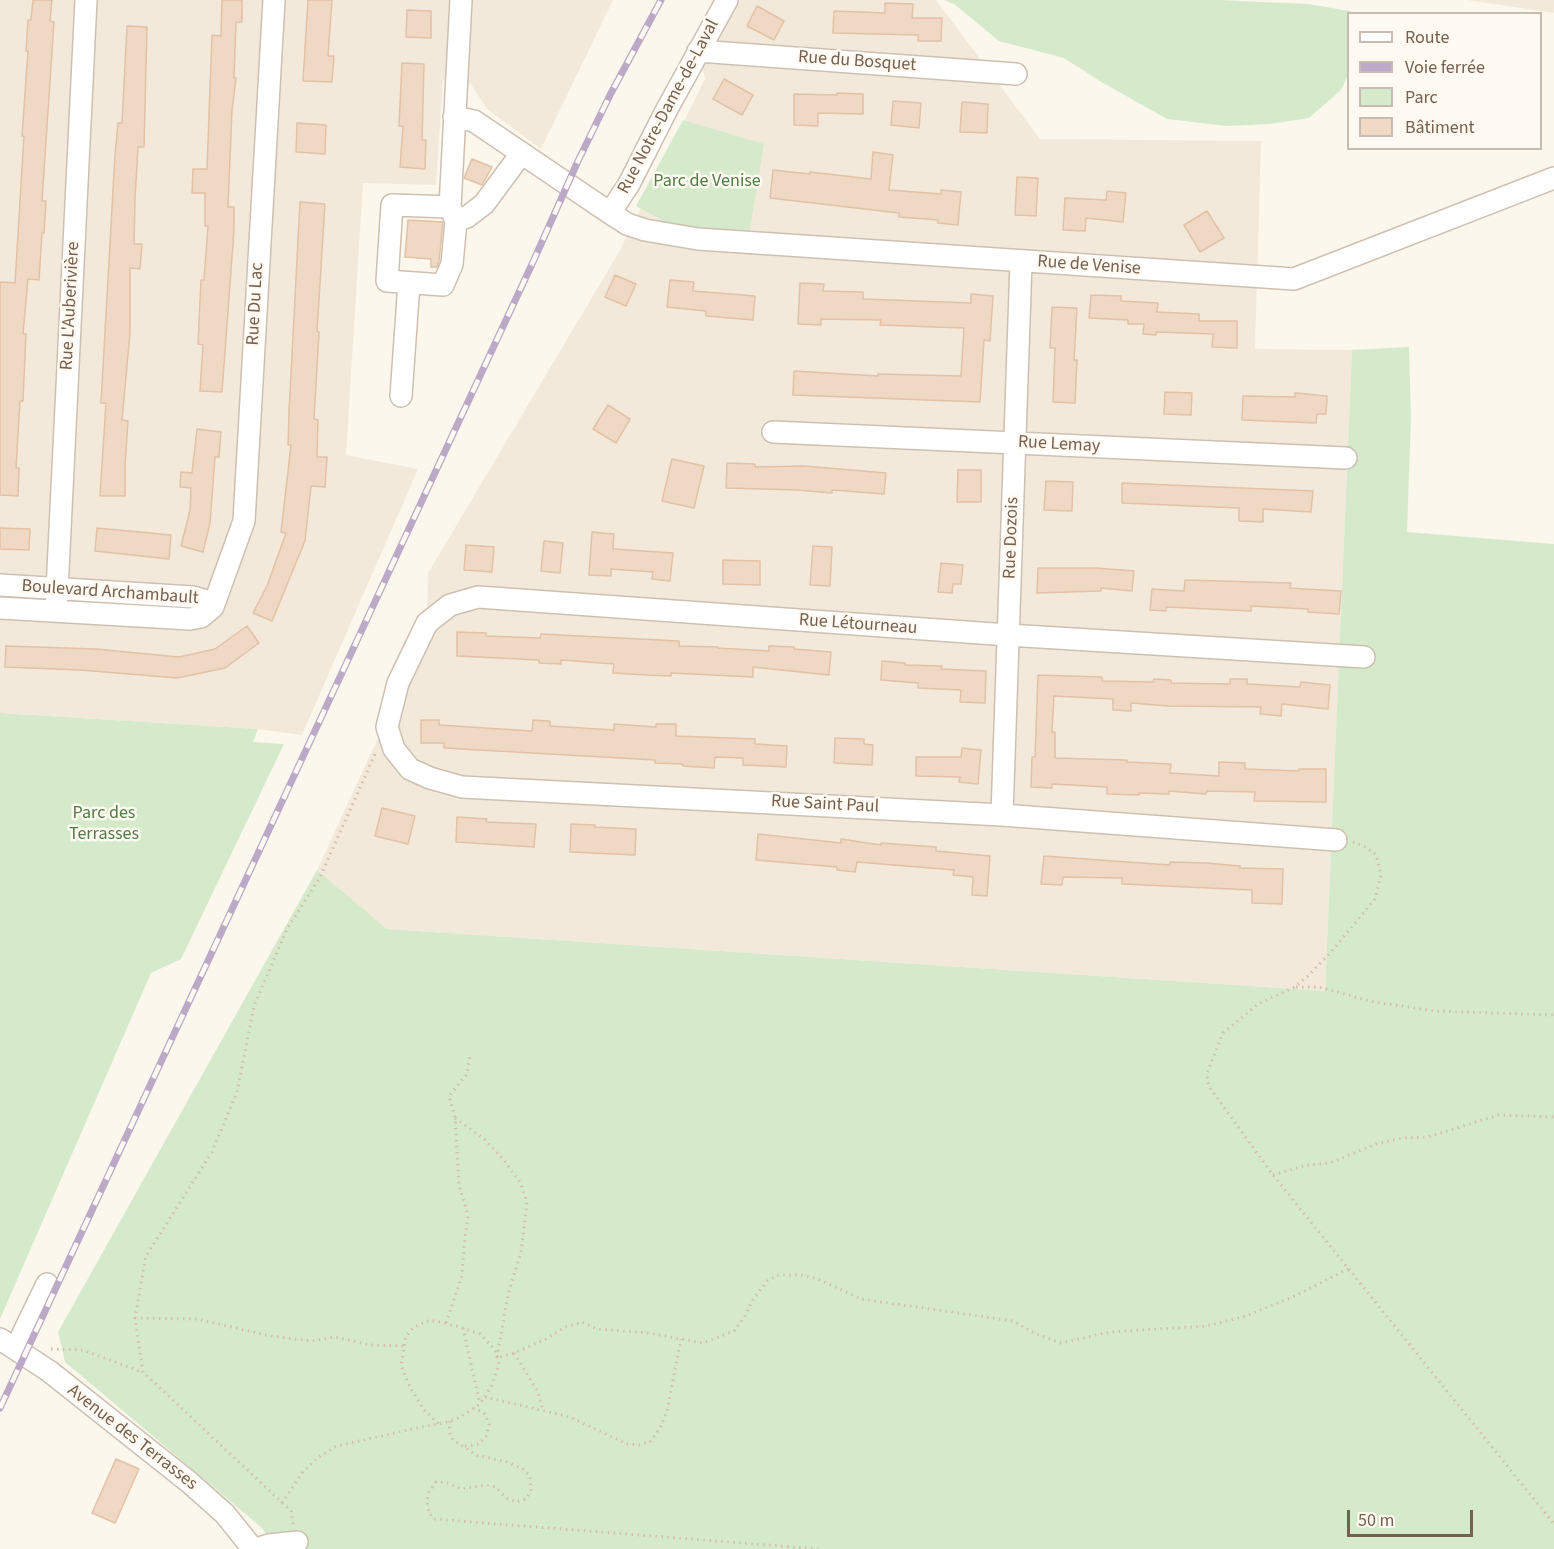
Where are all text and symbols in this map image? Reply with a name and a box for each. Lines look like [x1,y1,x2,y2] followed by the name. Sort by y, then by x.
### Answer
[1347,12,1542,150] legend
[614,16,724,198] street label: Rue Notre-Dame-de-Laval
[1405,25,1449,50] text: Route
[797,47,917,77] street label: Rue du Bosquet
[1405,55,1485,80] text: Voie ferrée
[1405,85,1438,110] text: Parc
[1405,115,1475,140] text: Bâtiment
[653,171,761,193] park label: Parc de Venise
[57,241,85,371] street label: Rue L'Auberivière
[1036,252,1142,280] street label: Rue de Venise
[243,262,269,346] street label: Rue Du Lac
[1017,432,1101,458] street label: Rue Lemay
[1000,496,1024,580] street label: Rue Dozois
[21,576,199,610] street label: Boulevard Archambault
[798,610,918,640] street label: Rue Létourneau
[770,791,880,819] street label: Rue Saint Paul
[69,803,139,846] park label: Parc des Terrasses
[63,1380,201,1496] street label: Avenue des Terrasses
[1350,1498,1476,1536] scale bar
[1358,1508,1394,1533] text: 50 m

